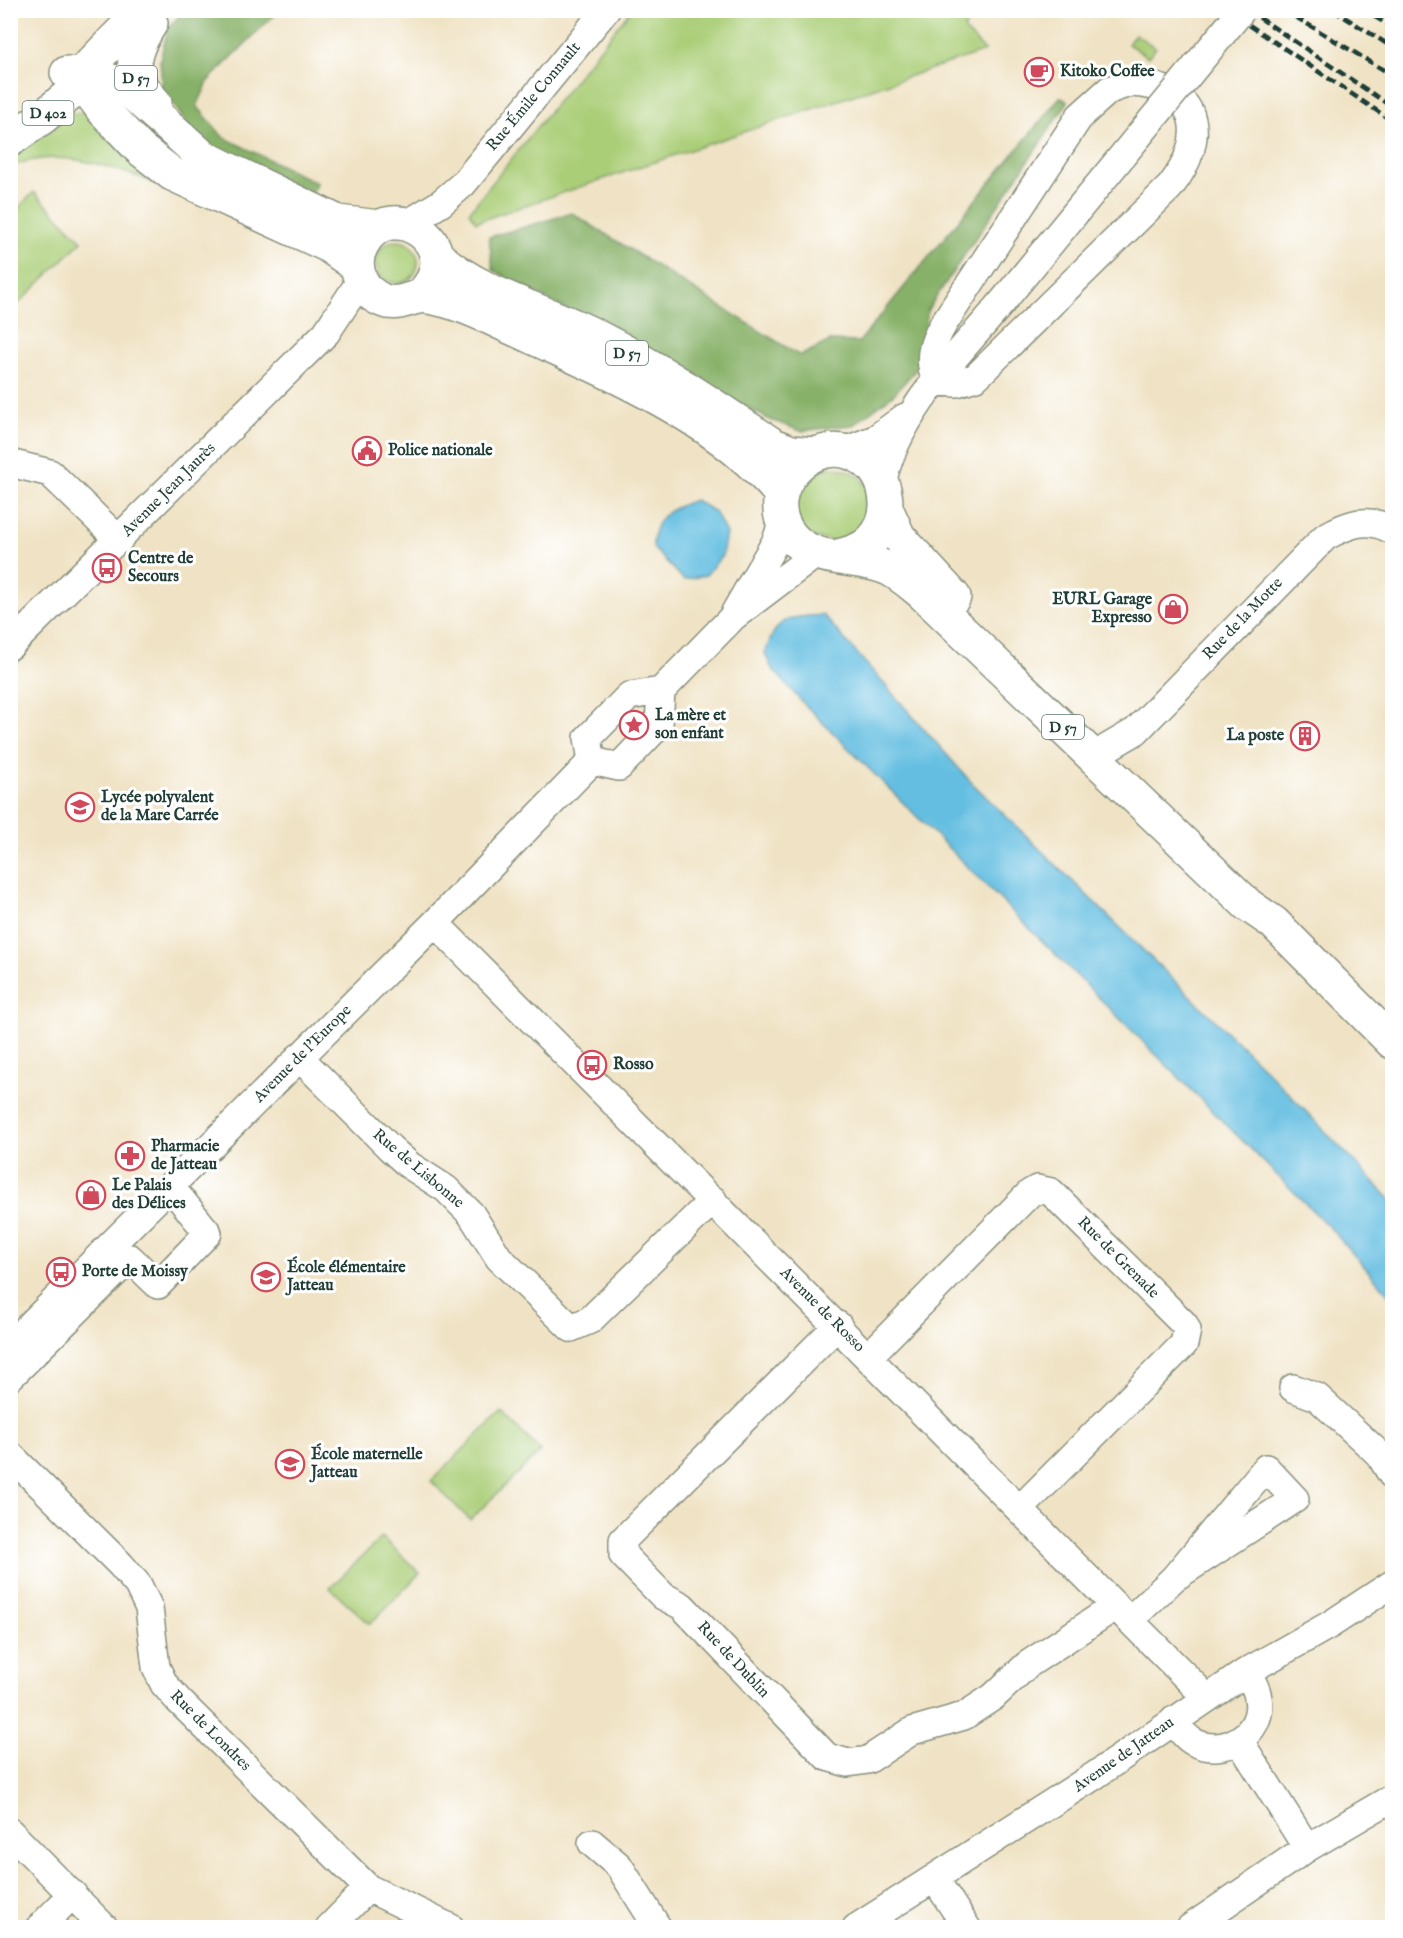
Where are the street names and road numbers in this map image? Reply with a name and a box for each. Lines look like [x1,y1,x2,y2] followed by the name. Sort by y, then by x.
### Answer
[481,37,586,156] street label: Rue Émile Connault
[115,66,157,90] road number: D 57
[22,101,74,125] road number: D 402
[606,341,648,365] road number: D 57
[117,438,221,542] street label: Avenue Jean Jaurès
[1199,573,1287,665] street label: Rue de la Motte
[1042,715,1084,739] road number: D 57
[249,1001,356,1108] street label: Avenue de l'Europe
[368,1125,468,1213] street label: Rue de Lisbonne
[1073,1213,1163,1303] street label: Rue de Grenade
[775,1263,869,1357] street label: Avenue de Rosso
[692,1618,774,1703] street label: Rue de Dublin
[165,1686,255,1776] street label: Rue de Londres
[1069,1713,1178,1798] street label: Avenue de Jatteau

